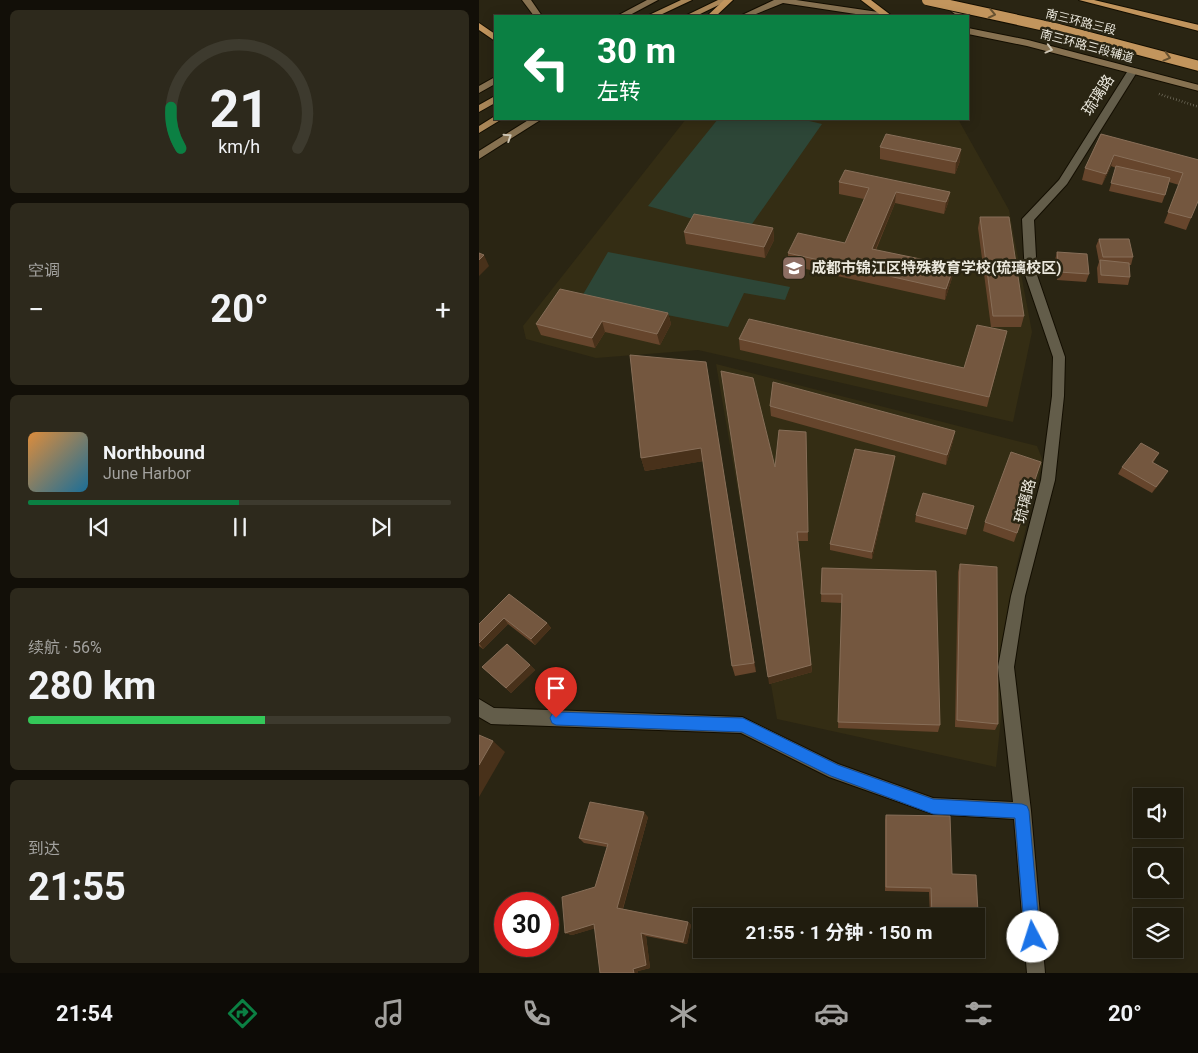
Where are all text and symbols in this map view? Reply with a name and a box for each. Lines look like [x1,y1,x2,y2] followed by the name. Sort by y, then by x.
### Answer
[1044,6,1118,38] street label: 南三环路三段
[987,8,996,19] one-way arrow
[1039,27,1135,65] street label: 南三环路三段辅道
[597,31,676,72] text: 30 m
[514,35,579,100] icon: left
[1045,44,1053,54] one-way arrow
[1162,52,1170,62] one-way arrow
[1078,71,1118,119] street label: 琉璃路
[210,79,269,140] text: 21
[597,79,641,104] text: 左转
[502,134,511,143] one-way arrow
[219,136,260,157] text: km/h
[781,255,807,281] school or university icon: 成都市锦江区特殊教育学校(琉璃校区)
[811,259,1062,277] place label: 成都市锦江区特殊教育学校(琉璃校区)
[28,261,60,280] text: 空调
[210,287,269,331] text: 20°
[28,293,44,326] text: −
[435,293,451,326] text: +
[103,441,205,464] text: Northbound
[103,464,191,483] text: June Harbor
[1011,477,1039,525] street label: 琉璃路
[85,513,113,541] icon: previous
[226,513,254,541] icon: pause
[367,513,395,541] icon: next
[28,638,102,657] text: 续航 · 56%
[28,664,156,708] text: 280 km
[535,667,577,718] pin
[542,674,570,702] icon: arrive
[1133,788,1183,958] map controls
[1133,788,1183,838] button: sound
[28,839,60,858] text: 到达
[1133,848,1183,898] button: search
[28,865,126,909] text: 21:55
[494,892,559,957] speed limit sign: 30
[1133,908,1183,958] button: layers
[1006,910,1058,962] position arrow
[746,921,932,944] text: 21:55 · 1 分钟 · 150 m
[225,996,260,1031] icon: directions
[372,996,407,1031] icon: music
[519,996,554,1031] icon: phone
[666,996,701,1031] icon: climate
[814,996,849,1031] icon: car
[961,996,996,1031] icon: filters
[56,1001,113,1026] text: 21:54
[1108,1001,1142,1026] text: 20°

